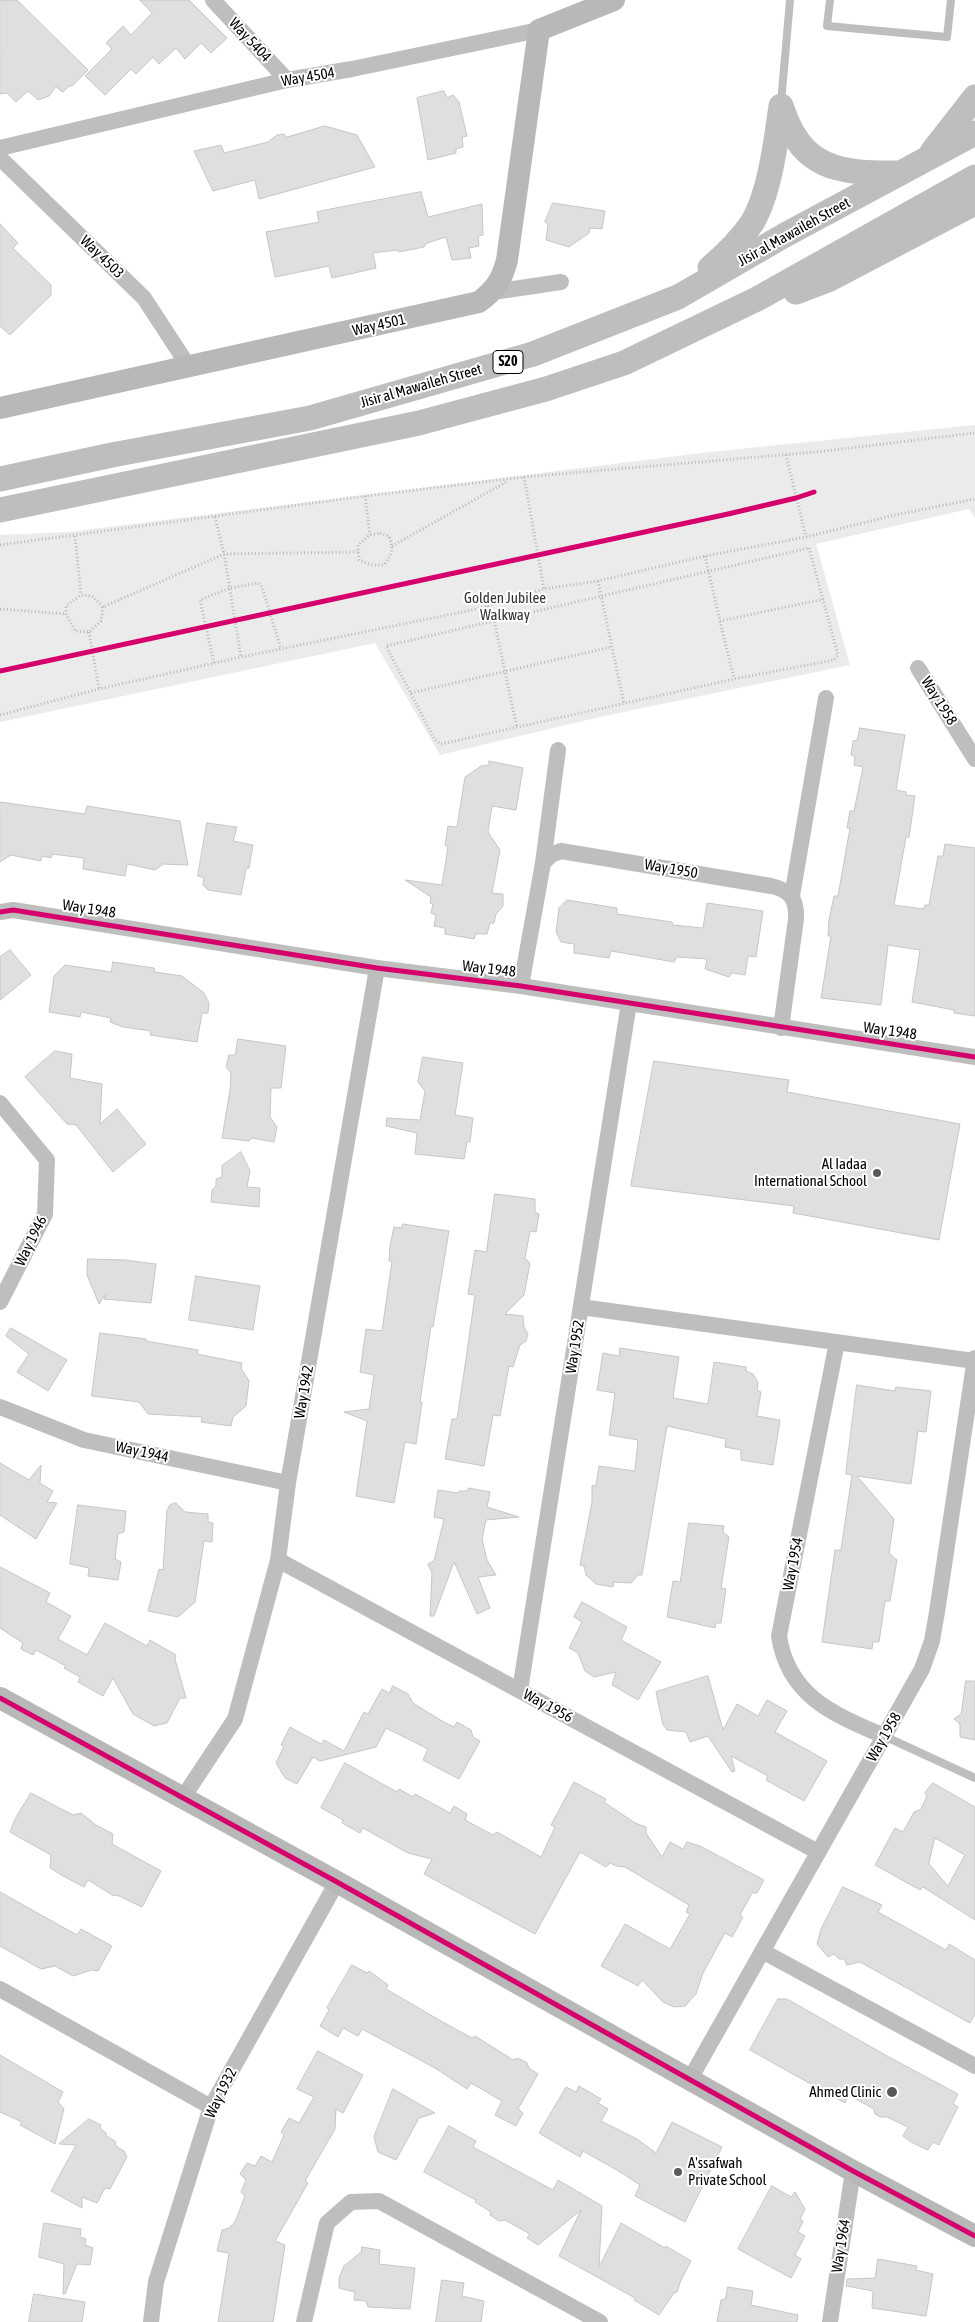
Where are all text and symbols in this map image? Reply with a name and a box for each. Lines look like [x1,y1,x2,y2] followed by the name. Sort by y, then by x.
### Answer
[225,14,275,66] street label: Way 5404
[280,63,336,91] street label: Way 4504
[735,194,853,270] street label: Jisir al Mawaileh Street
[76,232,128,282] street label: Way 4503
[351,310,407,340] street label: Way 4501
[493,351,523,374] road number: S20
[358,360,484,412] street label: Jisir al Mawaileh Street
[464,589,546,624] park label: Golden Jubilee Walkway
[917,673,961,729] street label: Way 1958
[643,855,699,883] street label: Way 1950
[61,896,117,922] street label: Way 1948
[461,957,517,981] street label: Way 1948
[862,1018,918,1044] street label: Way 1948
[754,1155,867,1190] place label: Al Iadaa International School
[871,1167,883,1179] marker: Al Iadaa International School
[11,1213,51,1269] street label: Way 1946
[562,1319,588,1375] street label: Way 1952
[290,1364,318,1420] street label: Way 1942
[114,1438,170,1466] street label: Way 1944
[779,1536,807,1592] street label: Way 1954
[520,1685,576,1727] street label: Way 1956
[863,1709,905,1765] street label: Way 1958
[201,2065,241,2121] street label: Way 1932
[809,2083,881,2101] place label: Ahmed Clinic
[885,2085,899,2099] marker: Ahmed Clinic
[688,2154,766,2189] place label: A'ssafwah Private School
[672,2166,684,2178] marker: A'ssafwah Private School
[828,2218,854,2274] street label: Way 1964

